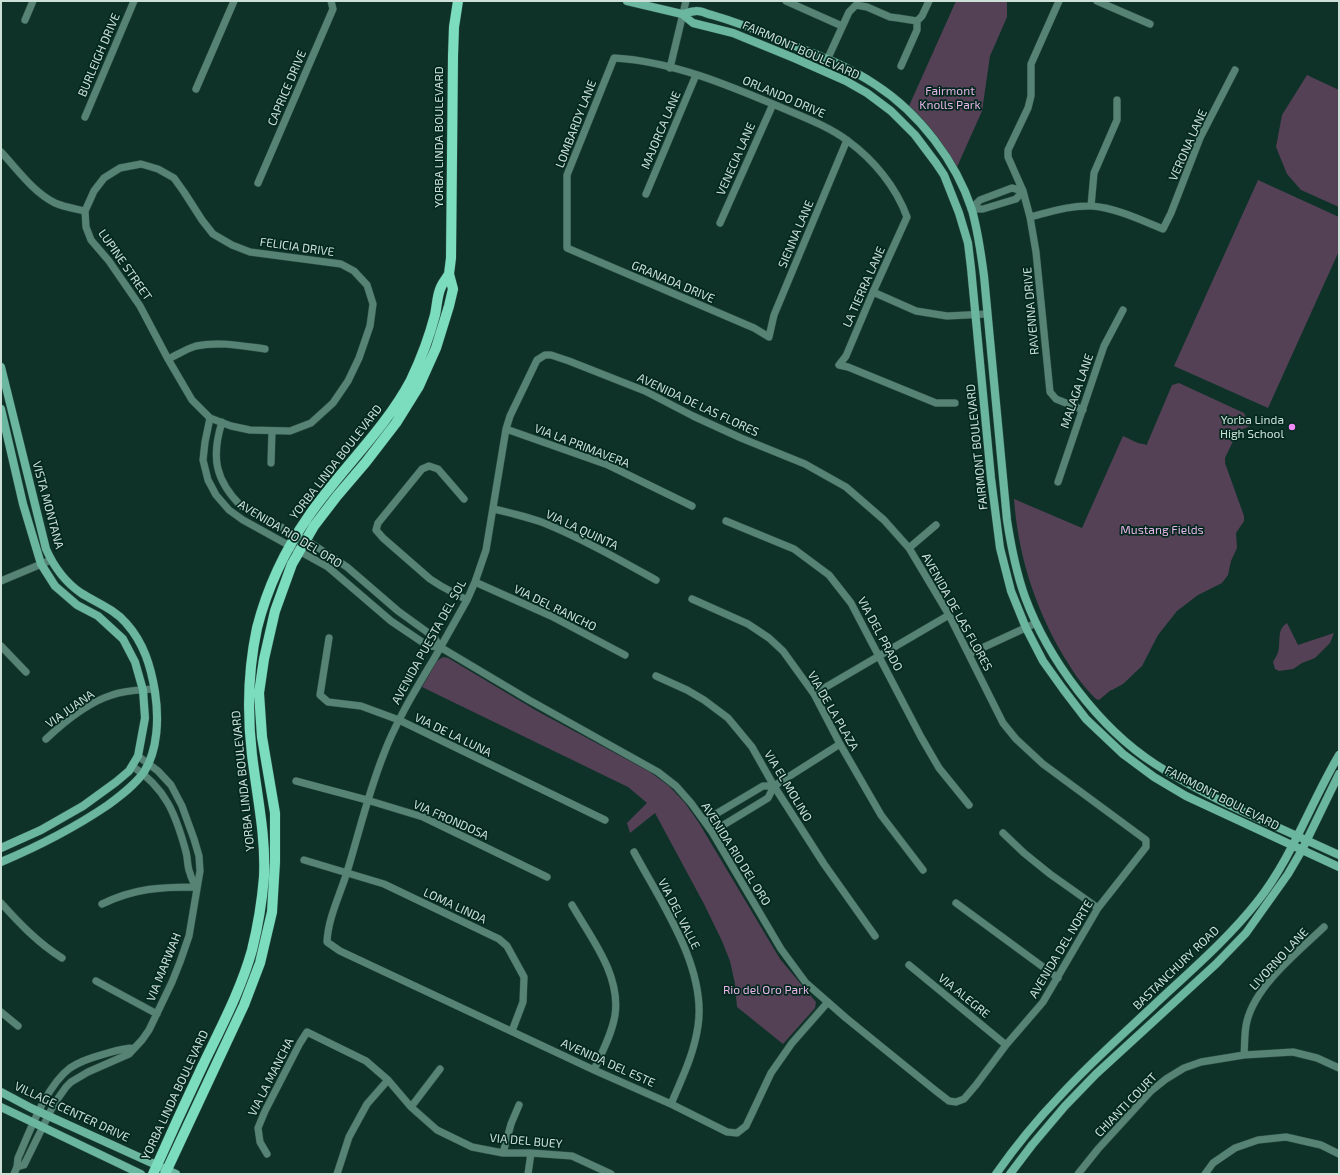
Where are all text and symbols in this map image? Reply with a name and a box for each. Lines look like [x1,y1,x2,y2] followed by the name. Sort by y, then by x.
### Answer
[75,11,123,99] street label: BURLEIGH DRIVE
[740,18,862,82] street label: FAIRMONT BOULEVARD
[265,48,309,128] street label: CAPRICE DRIVE
[432,66,446,208] street label: YORBA LINDA BOULEVARD
[740,73,828,121] street label: ORLANDO DRIVE
[553,78,599,170] street label: LOMBARDY LANE
[919,84,981,112] park label: Fairmont Knolls Park
[638,89,684,171] street label: MAJORCA LANE
[1166,107,1210,183] street label: VERONA LANE
[714,120,758,198] street label: VENECIA LANE
[775,198,817,270] street label: SIENNA LANE
[95,227,155,303] street label: LUPINE STREET
[259,235,335,259] street label: FELICIA DRIVE
[840,244,888,330] street label: LA TIERRA LANE
[629,258,717,306] street label: GRANADA DRIVE
[1020,266,1042,356] street label: RAVENNA DRIVE
[1057,352,1097,430] street label: MALAGA LANE
[635,370,761,440] street label: AVENIDA DE LAS FLORES
[963,383,991,511] street label: FAIRMONT BOULEVARD
[287,402,385,522] street label: YORBA LINDA BOULEVARD
[1220,413,1284,441] place label: Yorba Linda High School
[532,421,632,471] street label: VIA LA PRIMAVERA
[1287,422,1297,432] marker: Yorba Linda High School
[29,460,67,550] street label: VISTA MONTANA
[235,497,345,571] street label: AVENIDA RIO DEL ORO
[543,507,621,553] street label: VIA LA QUINTA
[1120,523,1204,537] park label: Mustang Fields
[919,551,995,673] street label: AVENIDA DE LAS FLORES
[389,577,469,707] street label: AVENIDA PUESTA DEL SOL
[511,582,599,634] street label: VIA DEL RANCHO
[854,594,906,674] street label: VIA DEL PRADO
[804,669,862,753] street label: VIA DE LA PLAZA
[43,687,97,731] street label: VIA JUANA
[228,710,258,852] street label: YORBA LINDA BOULEVARD
[412,710,494,760] street label: VIA DE LA LUNA
[761,748,815,824] street label: VIA EL MOLINO
[1162,763,1282,833] street label: FAIRMONT BOULEVARD
[411,797,491,843] street label: VIA FRONDOSA
[698,800,774,908] street label: AVENIDA RIO DEL ORO
[655,876,703,952] street label: VIA DEL VALLE
[421,885,489,927] street label: LOMA LINDA
[1026,897,1096,1001] street label: AVENIDA DEL NORTE
[1130,923,1222,1013] street label: BASTANCHURY ROAD
[1246,925,1312,993] street label: LIVORNO LANE
[144,931,184,1003] street label: VIA MARWAH
[935,971,993,1021] street label: VIA ALEGRE
[723,983,809,997] park label: Rio del Oro Park
[139,1028,211,1162] street label: YORBA LINDA BOULEVARD
[245,1036,297,1118] street label: VIA LA MANCHA
[559,1036,657,1090] street label: AVENIDA DEL ESTE
[1092,1070,1160,1140] street label: CHIANTI COURT
[12,1079,132,1145] street label: VILLAGE CENTER DRIVE
[489,1131,563,1151] street label: VIA DEL BUEY

